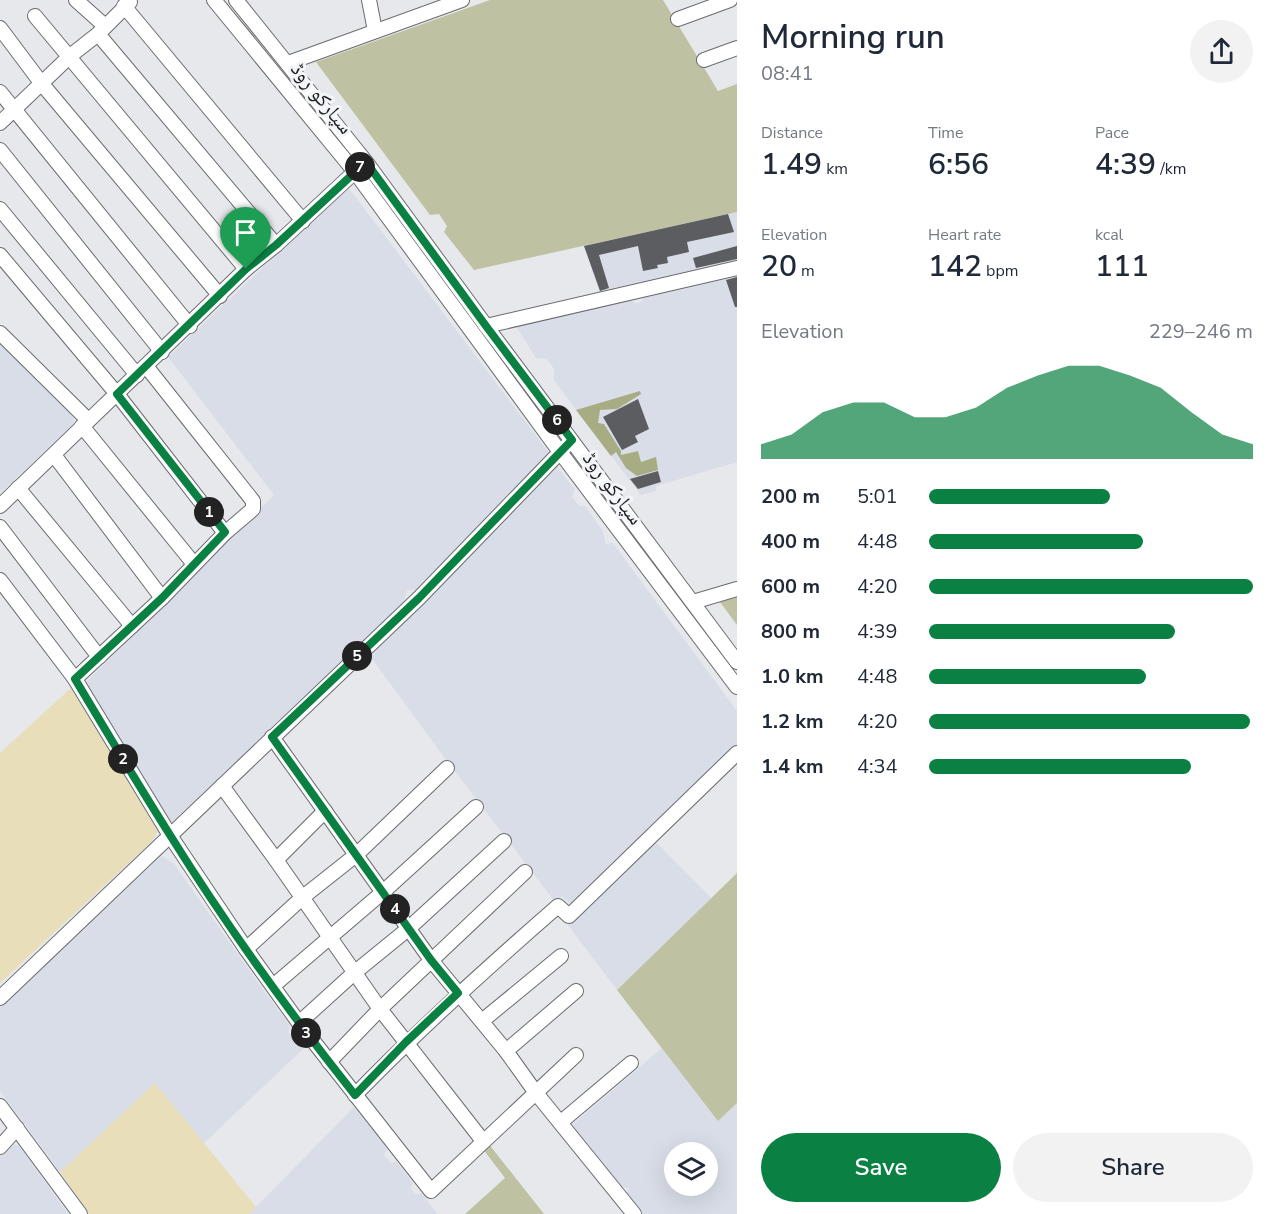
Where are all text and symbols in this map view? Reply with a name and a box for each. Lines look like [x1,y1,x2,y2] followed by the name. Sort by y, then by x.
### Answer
[761,15,945,60] text: Morning run
[1190,20,1253,83] button: share
[284,56,360,140] street label: سپارکو روڈ
[761,60,814,87] text: 08:41
[761,122,823,144] text: Distance
[928,122,964,144] text: Time
[1095,122,1129,144] text: Pace
[761,144,822,185] text: 1.49
[928,144,989,185] text: 6:56
[1095,144,1156,185] text: 4:39
[345,152,375,182] pin: 7
[355,156,365,178] text: 7
[822,158,848,180] text: km
[1156,158,1186,180] text: /km
[220,207,271,269] pin
[229,216,262,249] icon: arrive
[761,224,827,246] text: Elevation
[928,224,1001,246] text: Heart rate
[1095,224,1123,246] text: kcal
[761,246,797,287] text: 20
[928,246,982,287] text: 142
[1095,246,1149,287] text: 111
[797,260,815,282] text: m
[982,260,1018,282] text: bpm
[761,318,844,345] text: Elevation
[1149,318,1253,345] text: 229–246 m
[542,405,572,435] pin: 6
[552,409,562,431] text: 6
[576,445,650,531] street label: سپارکو روڈ
[761,483,820,510] text: 200 m
[857,483,898,510] text: 5:01
[194,497,224,527] pin: 1
[204,501,214,523] text: 1
[761,528,820,555] text: 400 m
[857,528,898,555] text: 4:48
[761,573,820,600] text: 600 m
[857,573,898,600] text: 4:20
[761,618,820,645] text: 800 m
[857,618,898,645] text: 4:39
[342,641,372,671] pin: 5
[352,645,362,667] text: 5
[761,663,824,690] text: 1.0 km
[857,663,898,690] text: 4:48
[761,708,824,735] text: 1.2 km
[857,708,898,735] text: 4:20
[108,744,138,774] pin: 2
[118,748,128,770] text: 2
[761,753,824,780] text: 1.4 km
[857,753,898,780] text: 4:34
[380,894,410,924] pin: 4
[390,898,400,920] text: 4
[291,1018,321,1048] pin: 3
[301,1022,311,1044] text: 3
[761,1133,1001,1202] button: Save
[1013,1133,1253,1202] button: Share
[664,1142,718,1196] map controls
[664,1142,718,1196] button: layers

